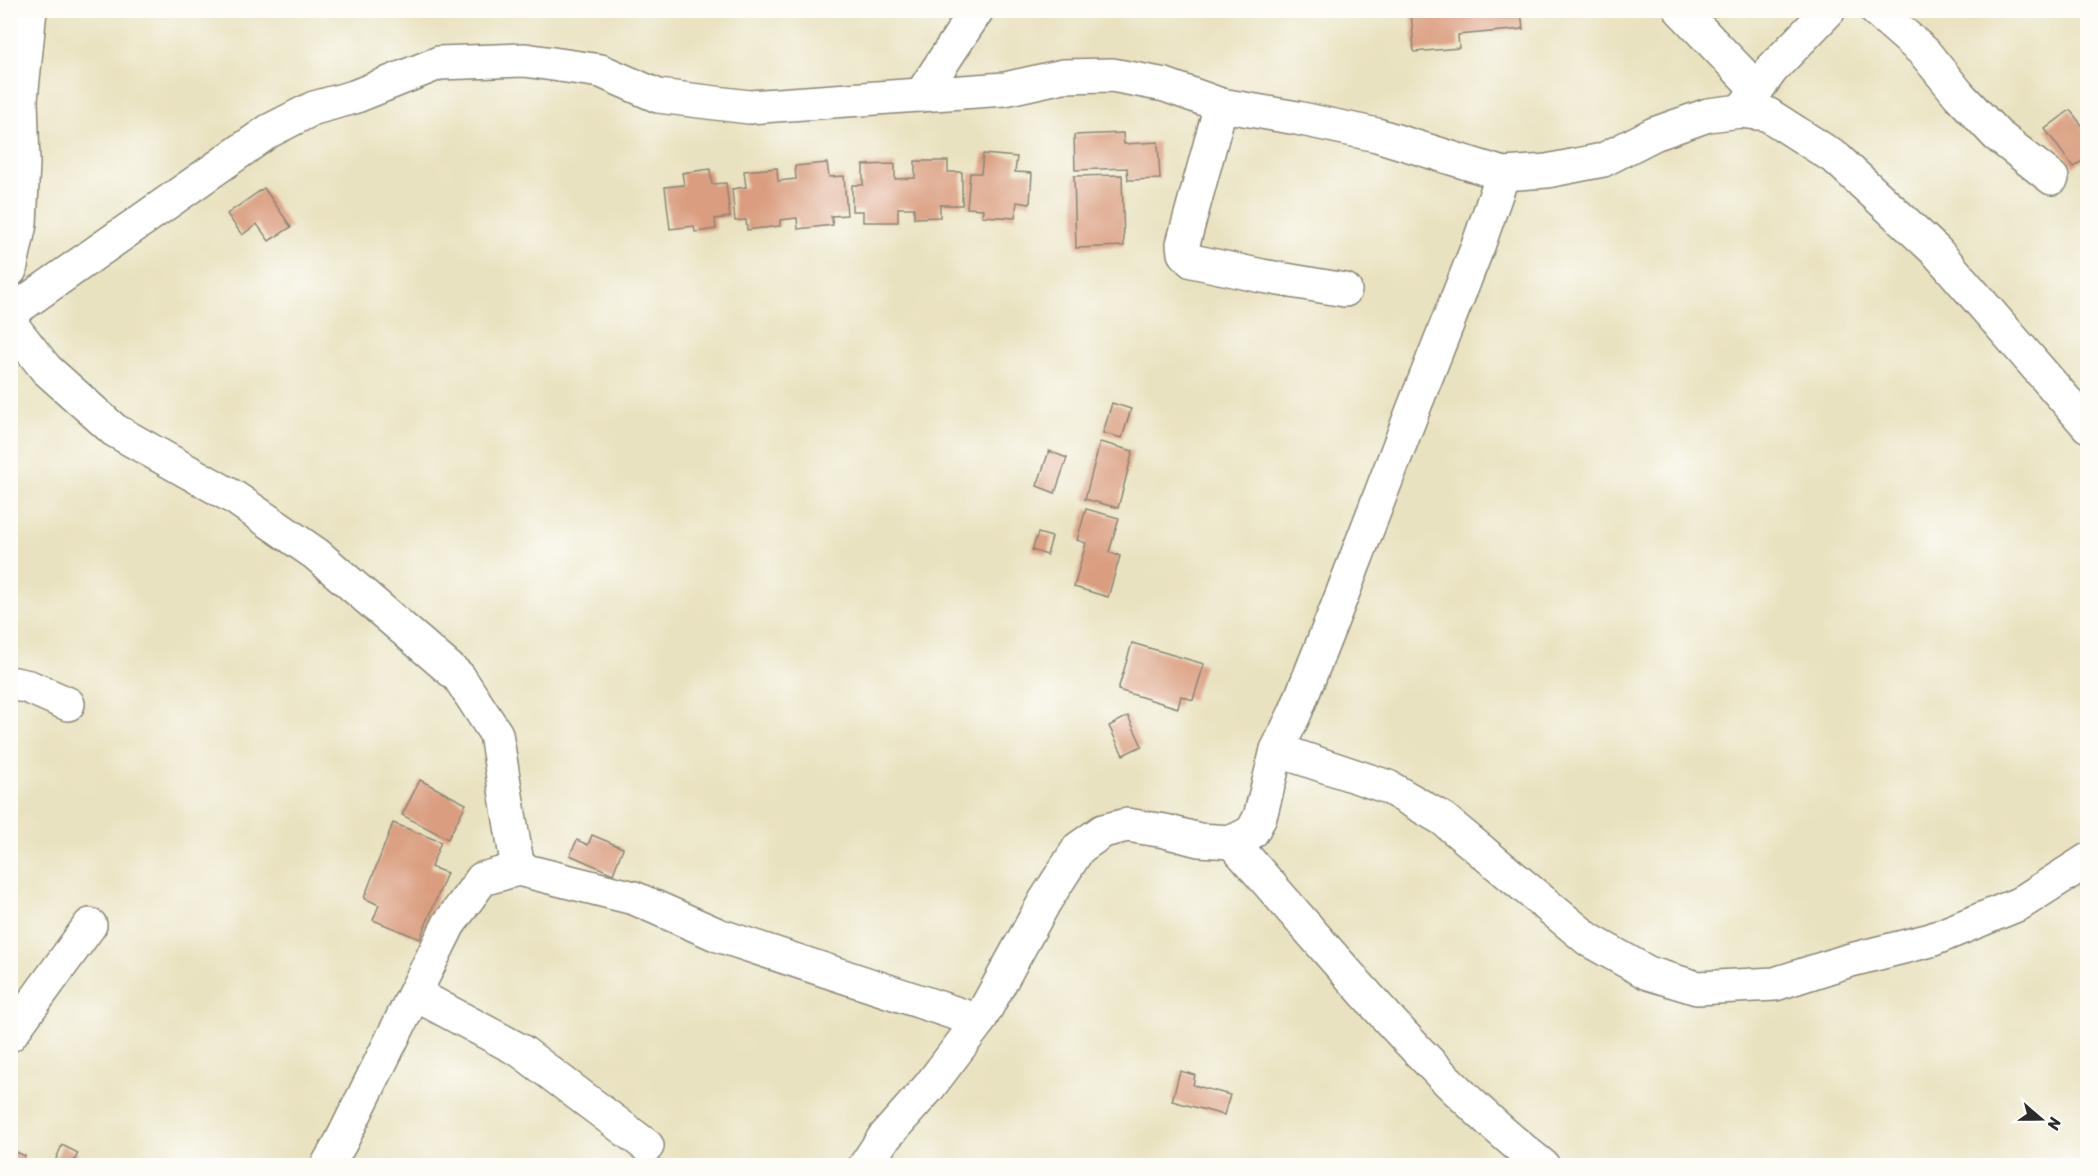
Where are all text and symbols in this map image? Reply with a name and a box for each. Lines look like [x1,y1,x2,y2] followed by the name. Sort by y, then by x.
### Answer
[2011,1089,2071,1149] north arrow
[2039,1113,2070,1135] text: N

